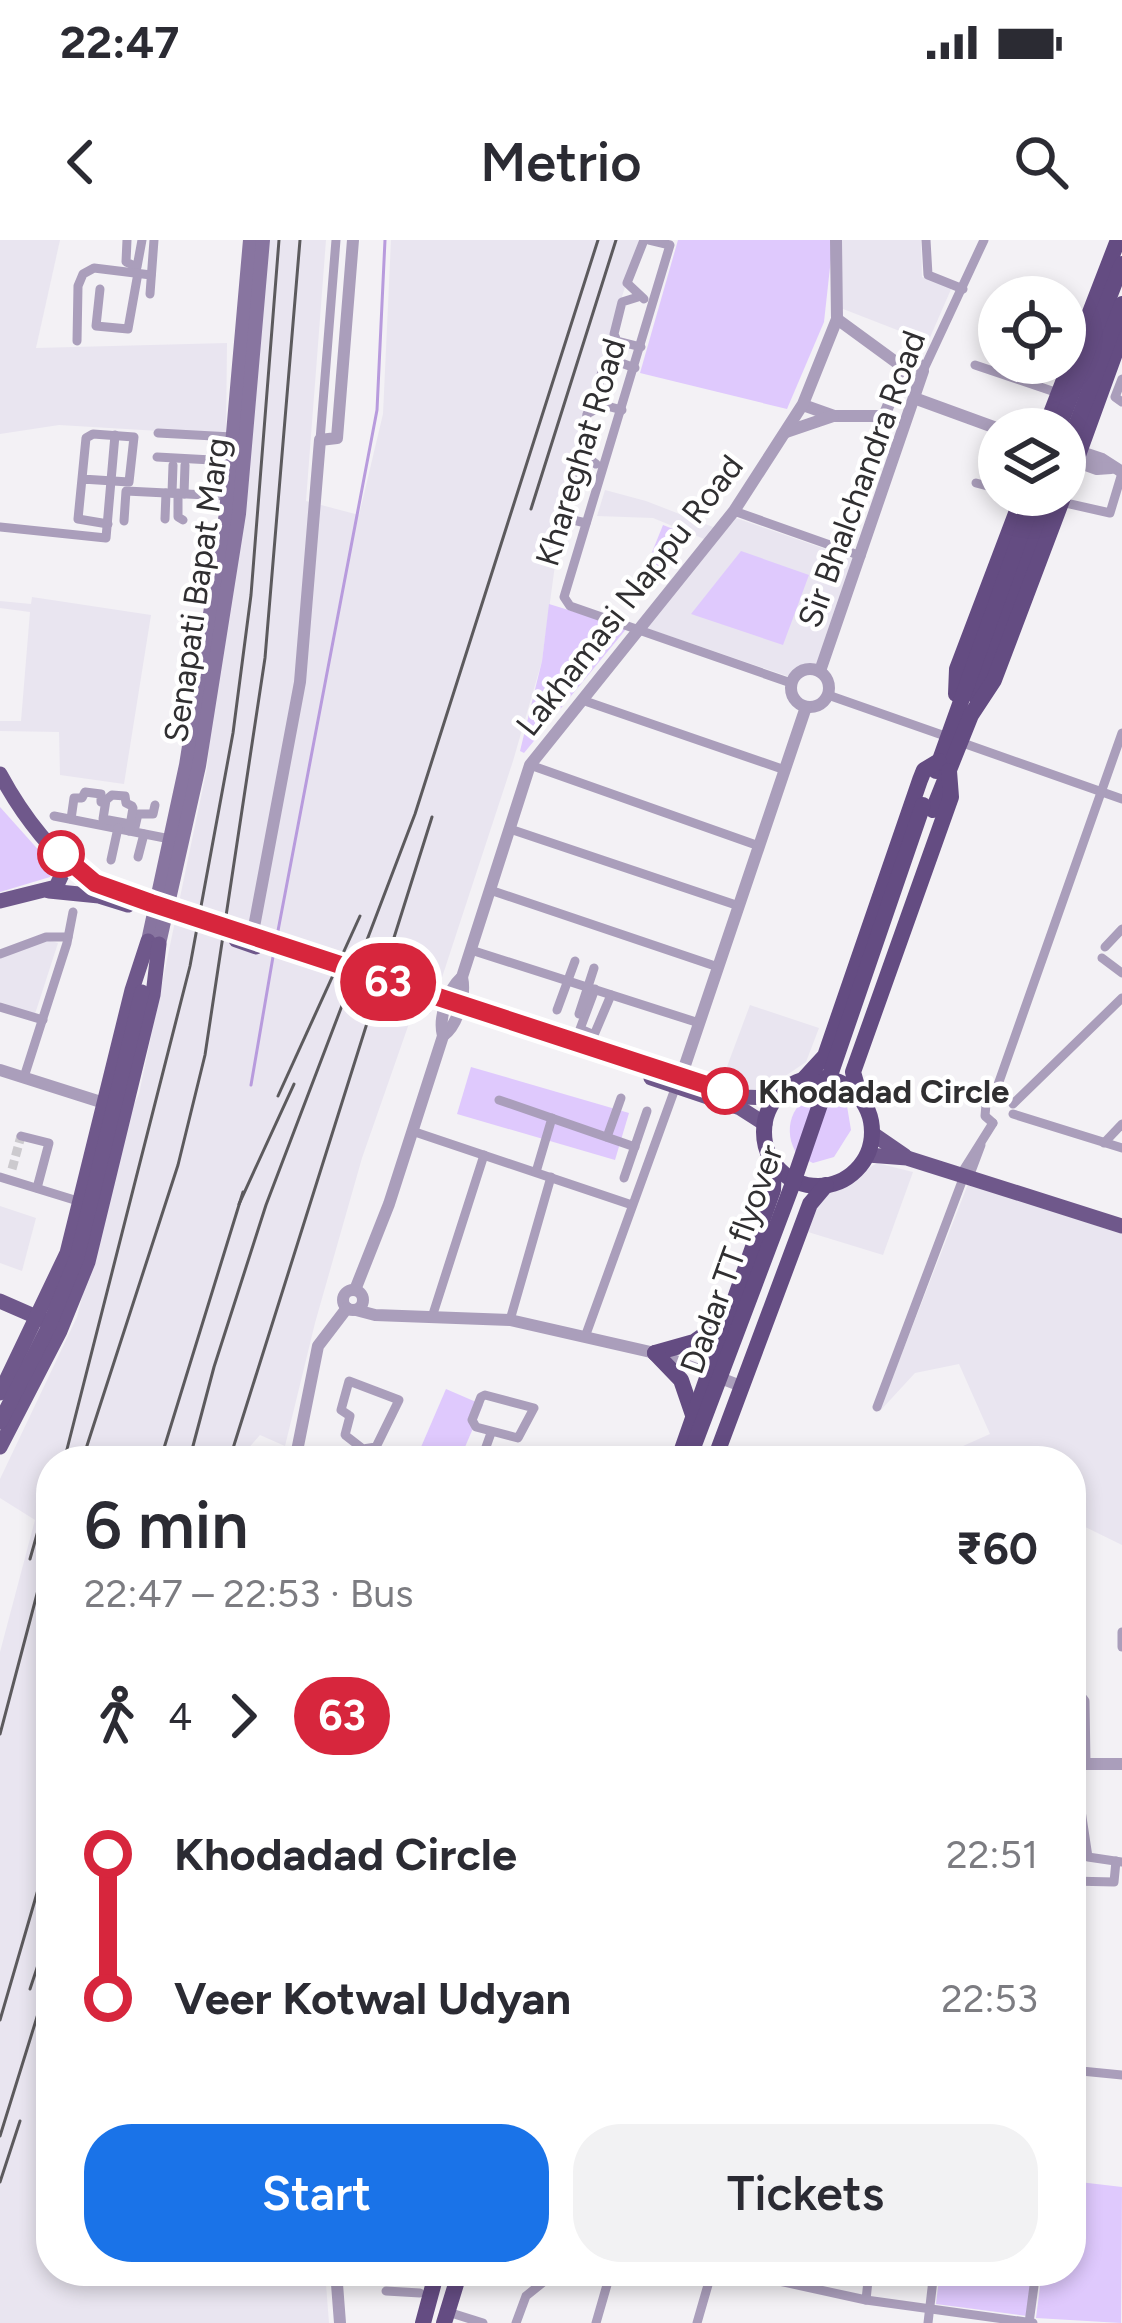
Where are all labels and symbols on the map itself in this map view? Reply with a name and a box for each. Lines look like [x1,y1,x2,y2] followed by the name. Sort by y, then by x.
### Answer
[790,326,933,633] street label: Sir Bhalchandra Road
[527,334,634,571] street label: Khareghat Road
[156,435,237,745] street label: Senapati Bapat Marg
[508,447,751,743] street label: Lakhamasi Nappu Road
[39,832,83,876] unlabelled marker
[334,943,442,1021] line badge: 63
[703,1069,747,1113] marker: Khodadad Circle
[758,1072,1009,1111] place label: Khodadad Circle
[672,1139,791,1379] street label: Dadar TT flyover

